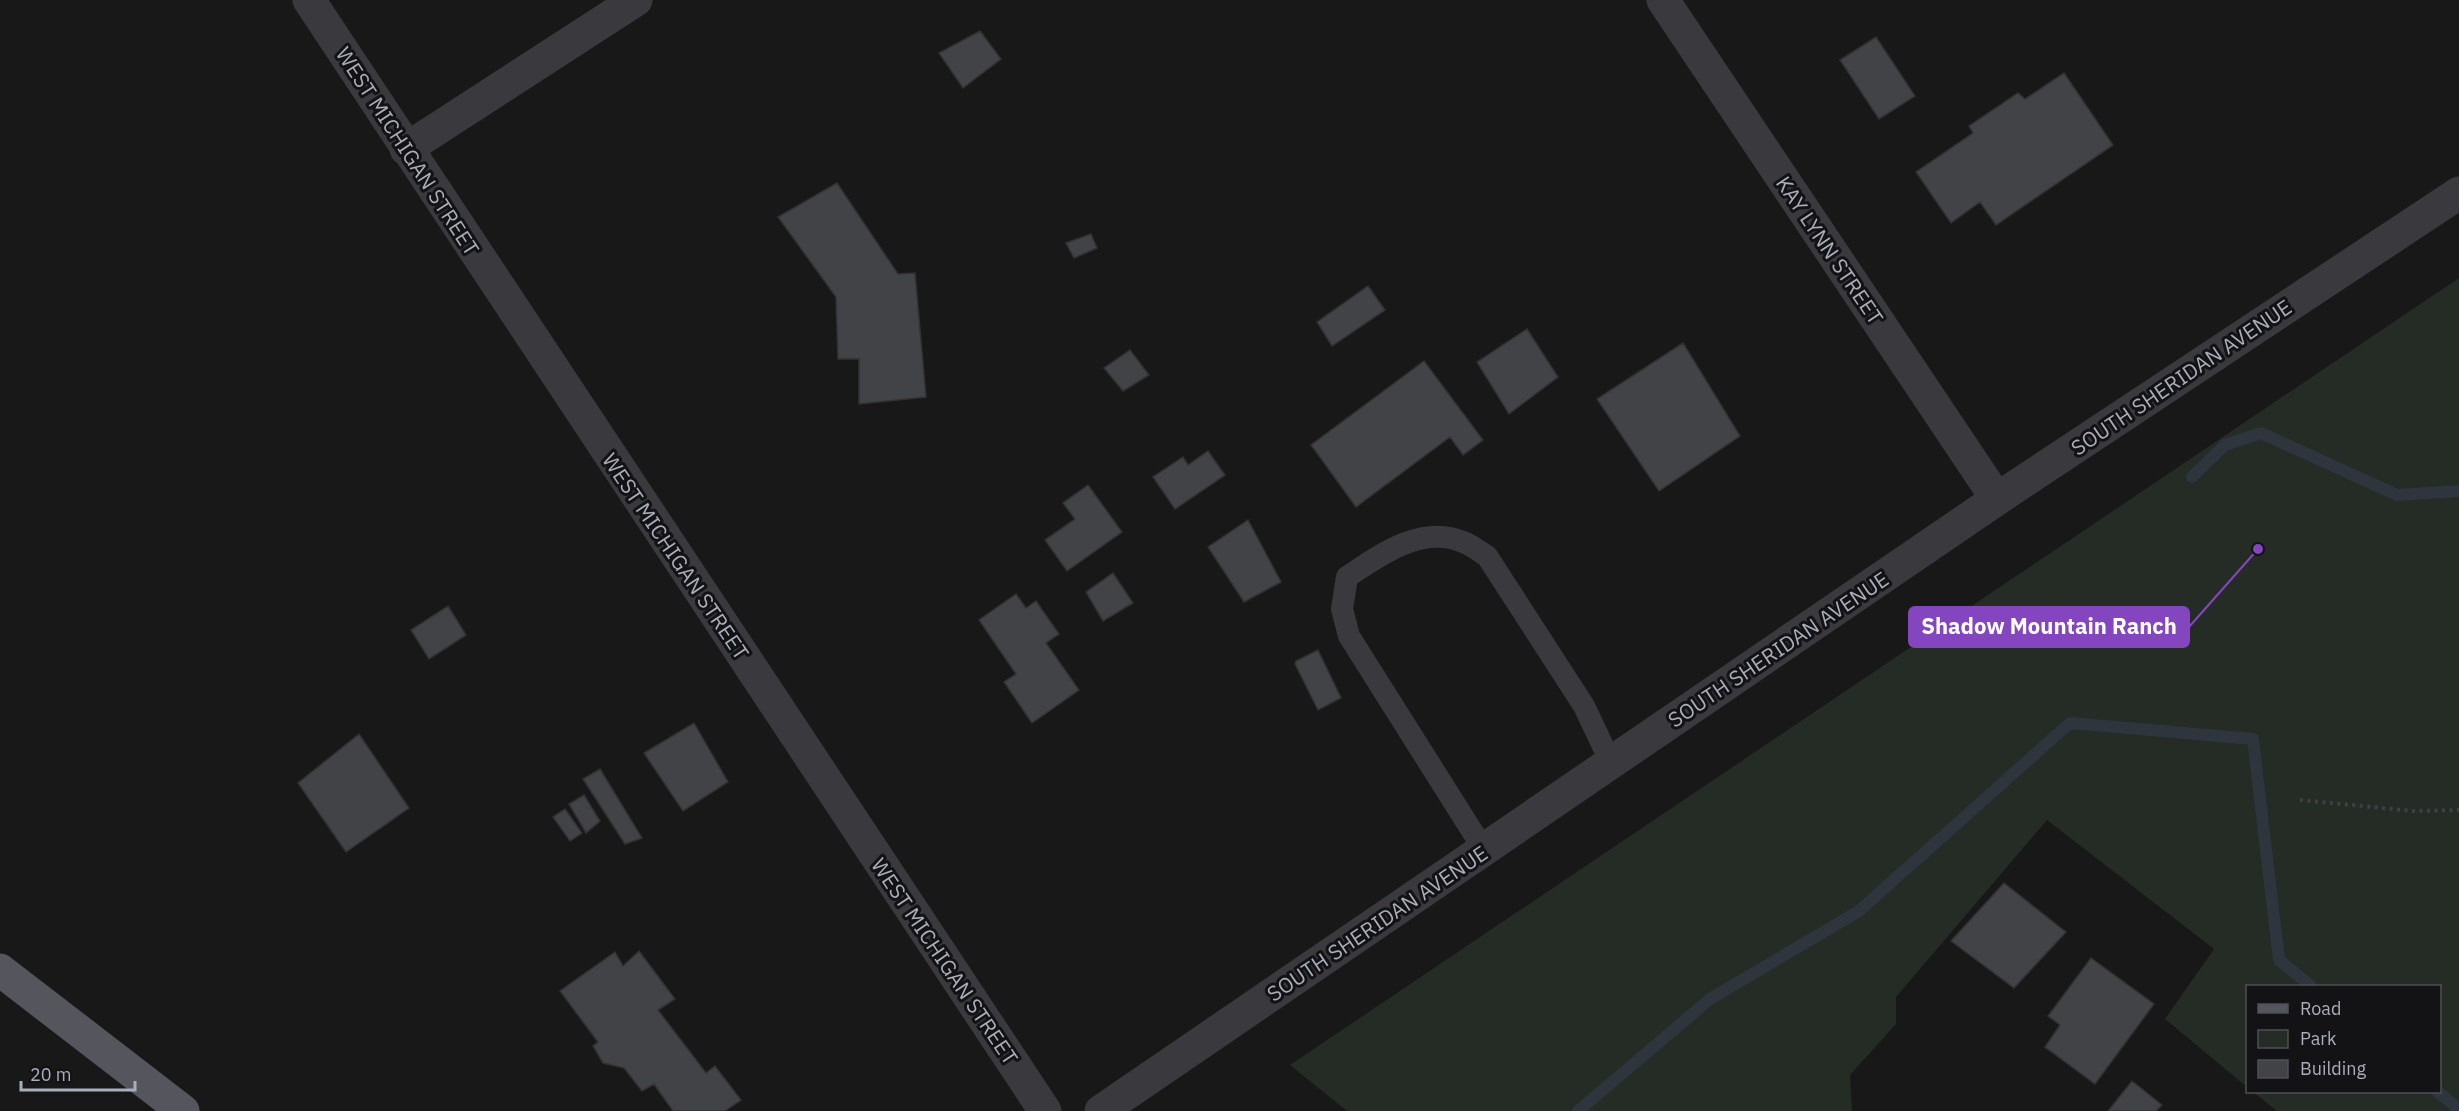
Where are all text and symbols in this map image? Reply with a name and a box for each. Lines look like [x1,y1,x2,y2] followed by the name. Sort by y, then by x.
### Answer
[330,41,486,261] street label: WEST MICHIGAN STREET
[1770,170,1890,330] street label: KAY LYNN STREET
[2065,293,2297,461] street label: SOUTH SHERIDAN AVENUE
[596,447,756,665] street label: WEST MICHIGAN STREET
[1662,565,1894,733] street label: SOUTH SHERIDAN AVENUE
[1909,607,2189,647] callout: Shadow Mountain Ranch
[1921,611,2177,640] text: Shadow Mountain Ranch
[1261,839,1493,1007] street label: SOUTH SHERIDAN AVENUE
[865,852,1025,1070] street label: WEST MICHIGAN STREET
[2246,985,2441,1093] legend
[2300,997,2341,1020] text: Road
[2300,1027,2337,1050] text: Park
[21,1054,135,1092] scale bar
[2300,1057,2367,1080] text: Building
[30,1063,72,1086] text: 20 m

